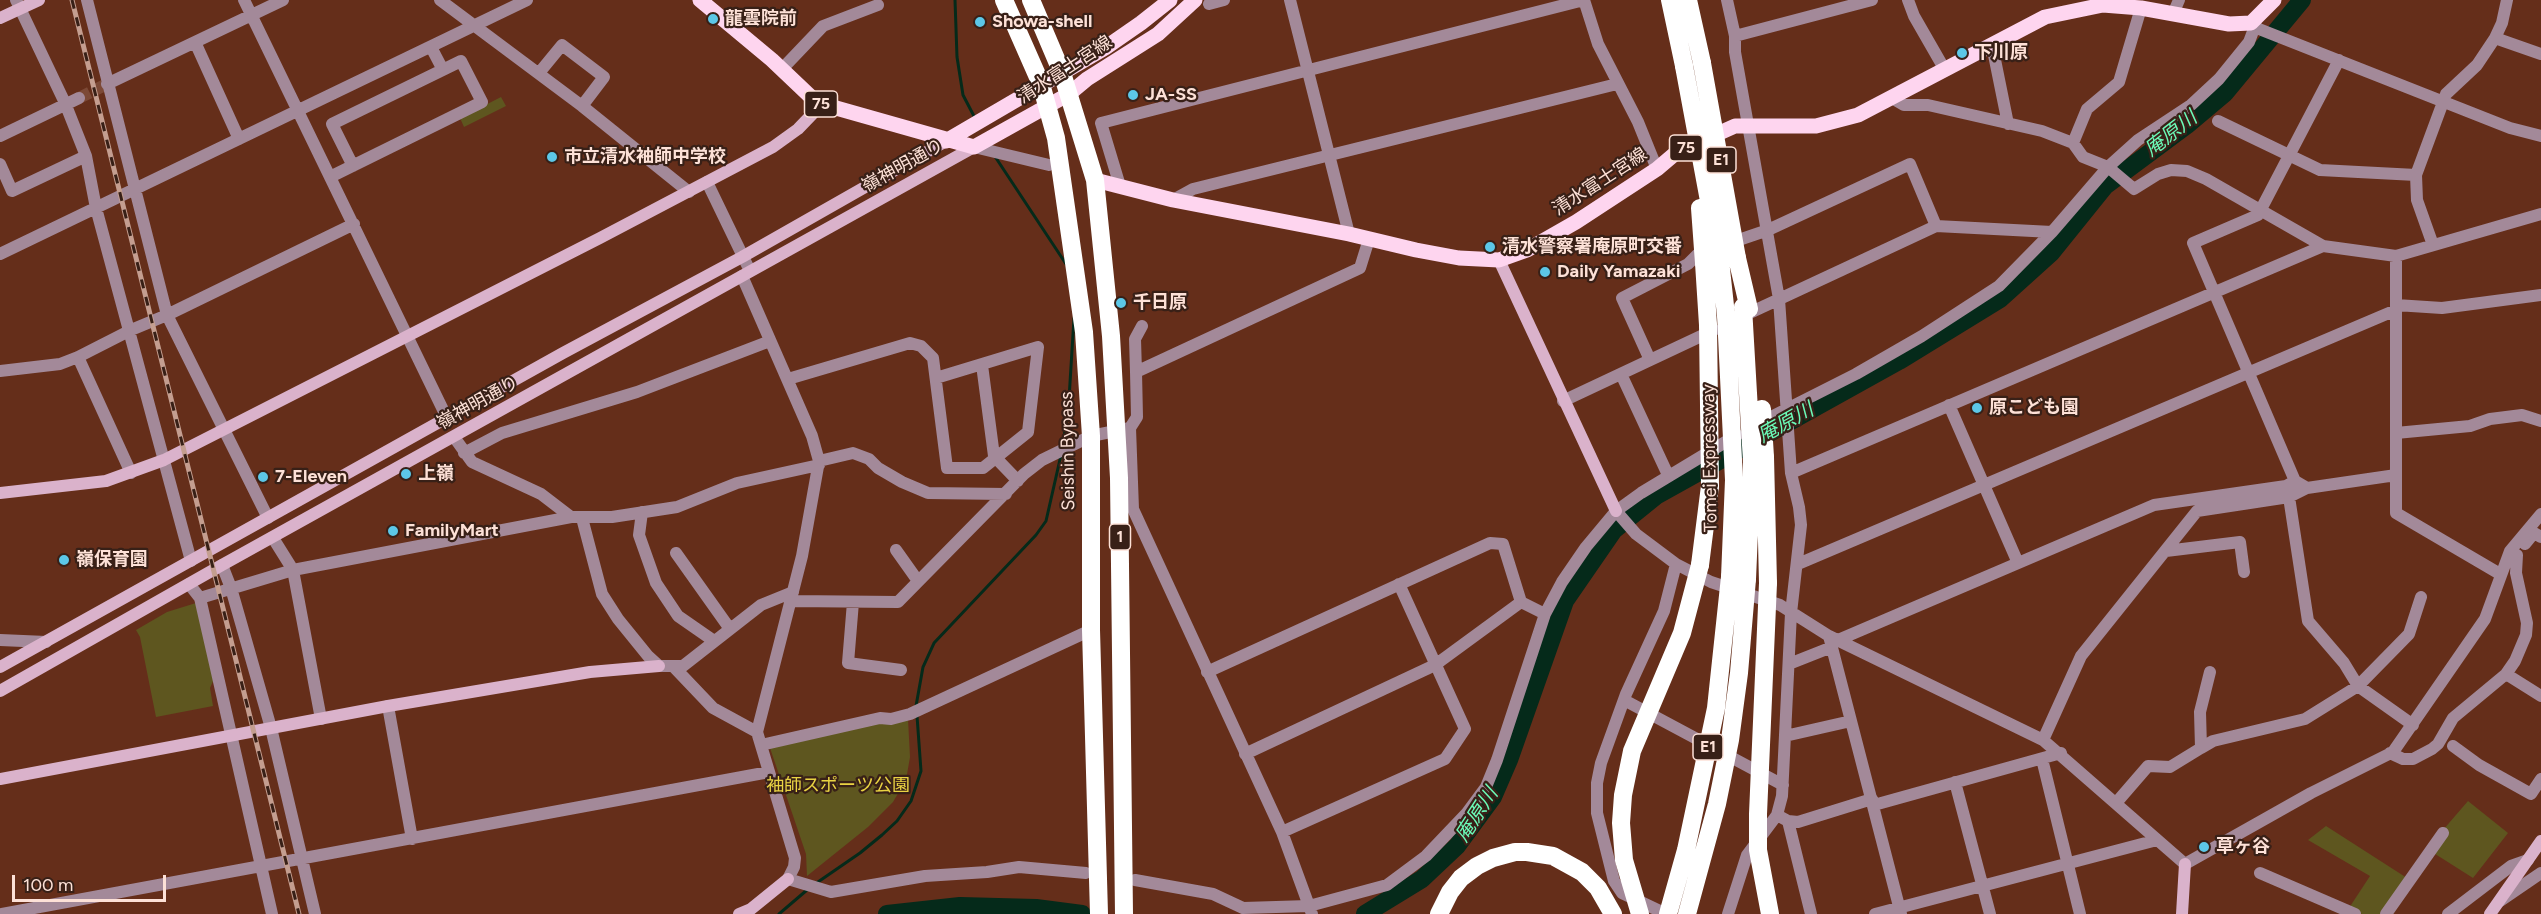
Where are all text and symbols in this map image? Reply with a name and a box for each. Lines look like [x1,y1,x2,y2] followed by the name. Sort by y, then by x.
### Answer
[725,8,797,30] place label: 龍雲院前
[992,11,1092,33] place label: Showa-shell
[706,12,720,26] marker: 龍雲院前
[973,15,987,29] marker: Showa-shell
[1014,32,1116,108] street label: 清水富士宮線
[1974,42,2028,64] place label: 下川原
[1955,46,1969,60] marker: 下川原
[1145,84,1197,106] place label: JA-SS
[1126,88,1140,102] marker: JA-SS
[804,91,838,117] road number: 75
[2140,106,2202,162] water label: 庵原川
[858,135,948,197] street label: 嶺神明通り
[1670,135,1702,161] road number: 75
[1549,144,1651,220] street label: 清水富士宮線
[564,146,726,168] place label: 市立清水袖師中学校
[1706,147,1736,173] road number: E1
[545,150,559,164] marker: 市立清水袖師中学校
[1502,236,1682,258] place label: 清水警察署庵原町交番
[1483,240,1497,254] marker: 清水警察署庵原町交番
[1557,261,1681,283] place label: Daily Yamazaki
[1538,265,1552,279] marker: Daily Yamazaki
[1133,292,1187,314] place label: 千日原
[1114,296,1128,310] marker: 千日原
[433,372,523,434] street label: 嶺神明通り
[1698,384,1722,532] street label: Tomei Expressway
[1056,391,1080,511] street label: Seishin Bypass
[1989,397,2079,419] place label: 原こども園
[1754,398,1818,448] water label: 庵原川
[1970,401,1984,415] marker: 原こども園
[418,463,454,485] place label: 上嶺
[275,466,347,488] place label: 7-Eleven
[399,467,413,481] marker: 上嶺
[256,470,270,484] marker: 7-Eleven
[405,520,499,542] place label: FamilyMart
[386,524,400,538] marker: FamilyMart
[1110,524,1130,550] road number: 1
[76,549,148,571] place label: 嶺保育園
[57,553,71,567] marker: 嶺保育園
[1693,734,1723,760] road number: E1
[766,775,910,797] park label: 袖師スポーツ公園
[1451,783,1503,847] water label: 庵原川
[2216,836,2270,858] place label: 草ヶ谷
[2197,840,2211,854] marker: 草ヶ谷
[15,863,170,901] scale bar
[23,874,73,896] text: 100 m

